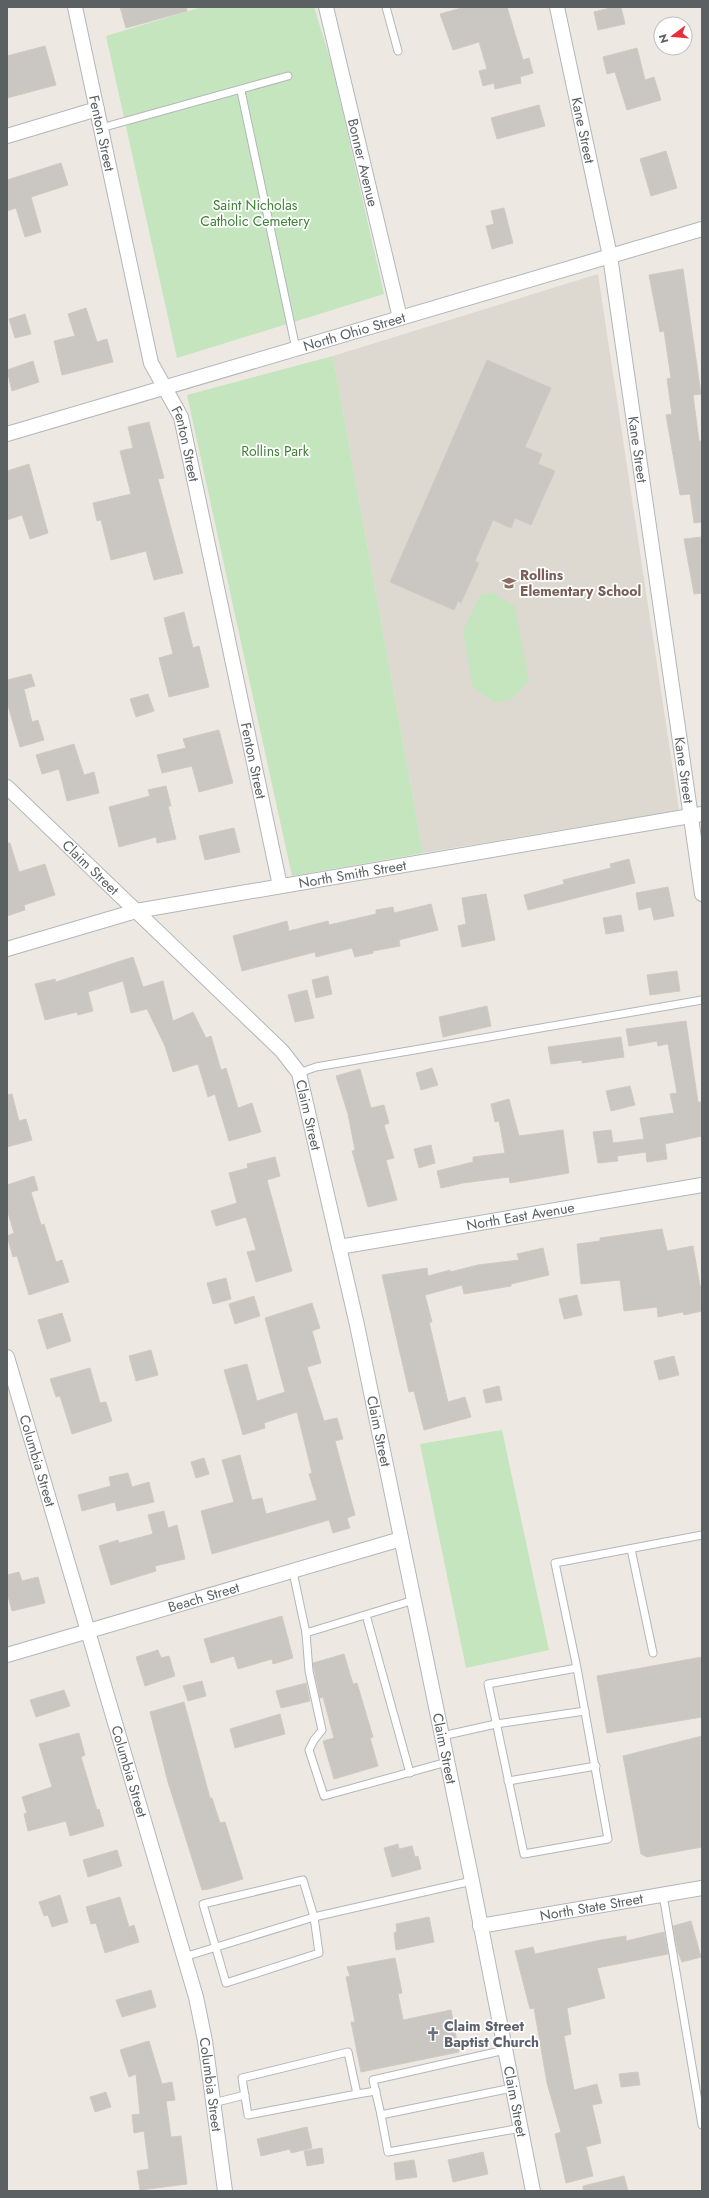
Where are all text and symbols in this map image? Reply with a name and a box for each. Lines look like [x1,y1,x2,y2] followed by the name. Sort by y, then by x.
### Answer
[653,16,693,56] north arrow
[654,32,672,45] text: N
[84,93,120,174] street label: Fenton Street
[566,95,600,166] street label: Kane Street
[343,117,383,209] street label: Bonner Avenue
[200,195,310,231] park label: Saint Nicholas Catholic Cemetery
[301,307,408,356] street label: North Ohio Street
[167,402,205,484] street label: Fenton Street
[623,415,653,485] street label: Kane Street
[241,441,310,461] park label: Rollins Park
[520,565,641,601] place label: Rollins Elementary School
[501,575,517,591] school or university icon: Rollins Elementary School
[236,721,271,801] street label: Fenton Street
[669,736,699,805] street label: Kane Street
[58,835,124,900] street label: Claim Street
[297,855,408,893] street label: North Smith Street
[291,1078,327,1153] street label: Claim Street
[465,1197,576,1235] street label: North East Avenue
[362,1394,396,1469] street label: Claim Street
[15,1412,61,1509] street label: Columbia Street
[166,1577,242,1617] street label: Beach Street
[428,1711,462,1786] street label: Claim Street
[106,1723,153,1820] street label: Columbia Street
[538,1888,645,1926] street label: North State Street
[444,2016,539,2052] place label: Claim Street Baptist Church
[425,2026,441,2042] church icon: Claim Street Baptist Church
[195,2036,227,2133] street label: Columbia Street
[499,2064,532,2139] street label: Claim Street

